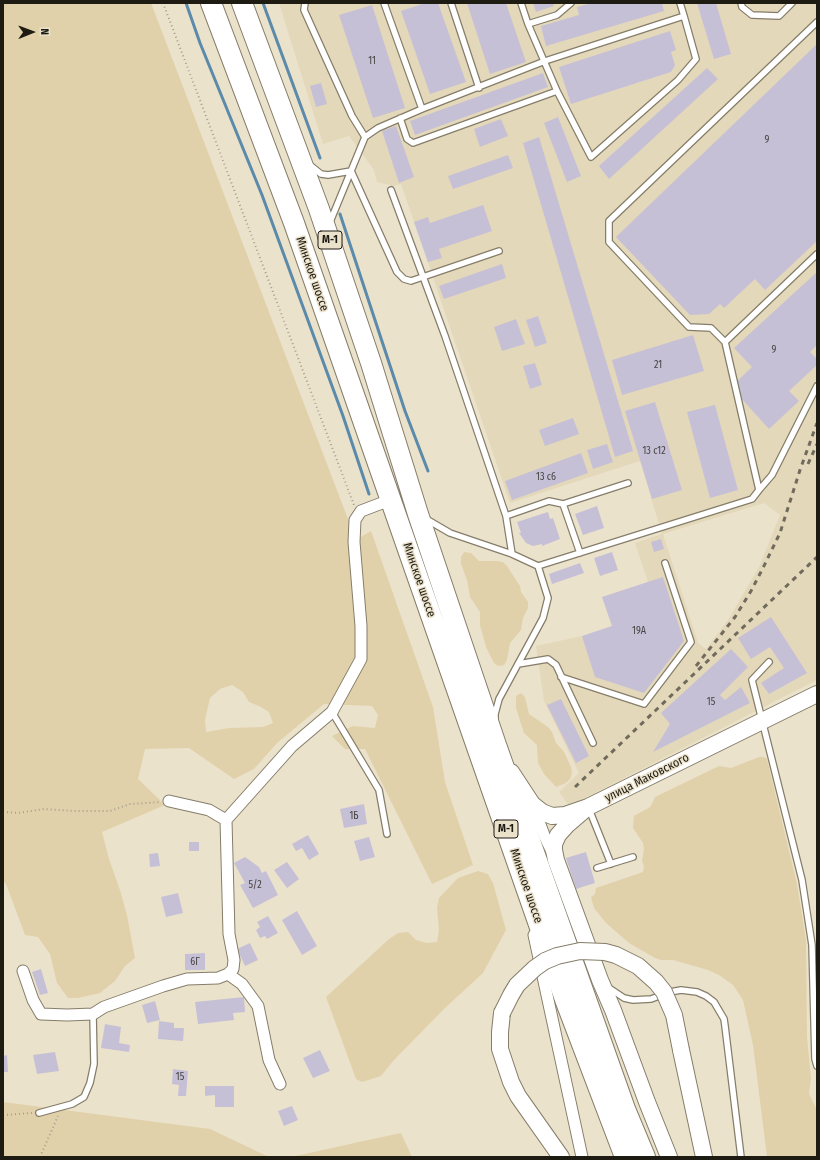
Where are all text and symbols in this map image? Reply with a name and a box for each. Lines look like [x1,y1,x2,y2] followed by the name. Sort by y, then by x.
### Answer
[12,12,52,52] north arrow
[38,28,51,35] text: N
[368,55,376,67] house number: 11
[765,134,769,146] house number: 9
[318,231,342,249] road number: М-1
[293,235,331,313] street label: Минское шоссе
[772,344,776,356] house number: 9
[654,359,662,371] house number: 21
[642,445,666,457] house number: 13 с12
[536,471,556,483] house number: 13 с6
[400,541,438,619] street label: Минское шоссе
[632,625,646,637] house number: 19А
[707,696,715,708] house number: 15
[602,751,692,805] street label: улица Маковского
[349,810,359,822] house number: 1Б
[494,820,518,838] road number: М-1
[507,847,545,925] street label: Минское шоссе
[248,879,262,891] house number: 5/2
[190,956,200,968] house number: 6Г
[176,1071,184,1083] house number: 15

